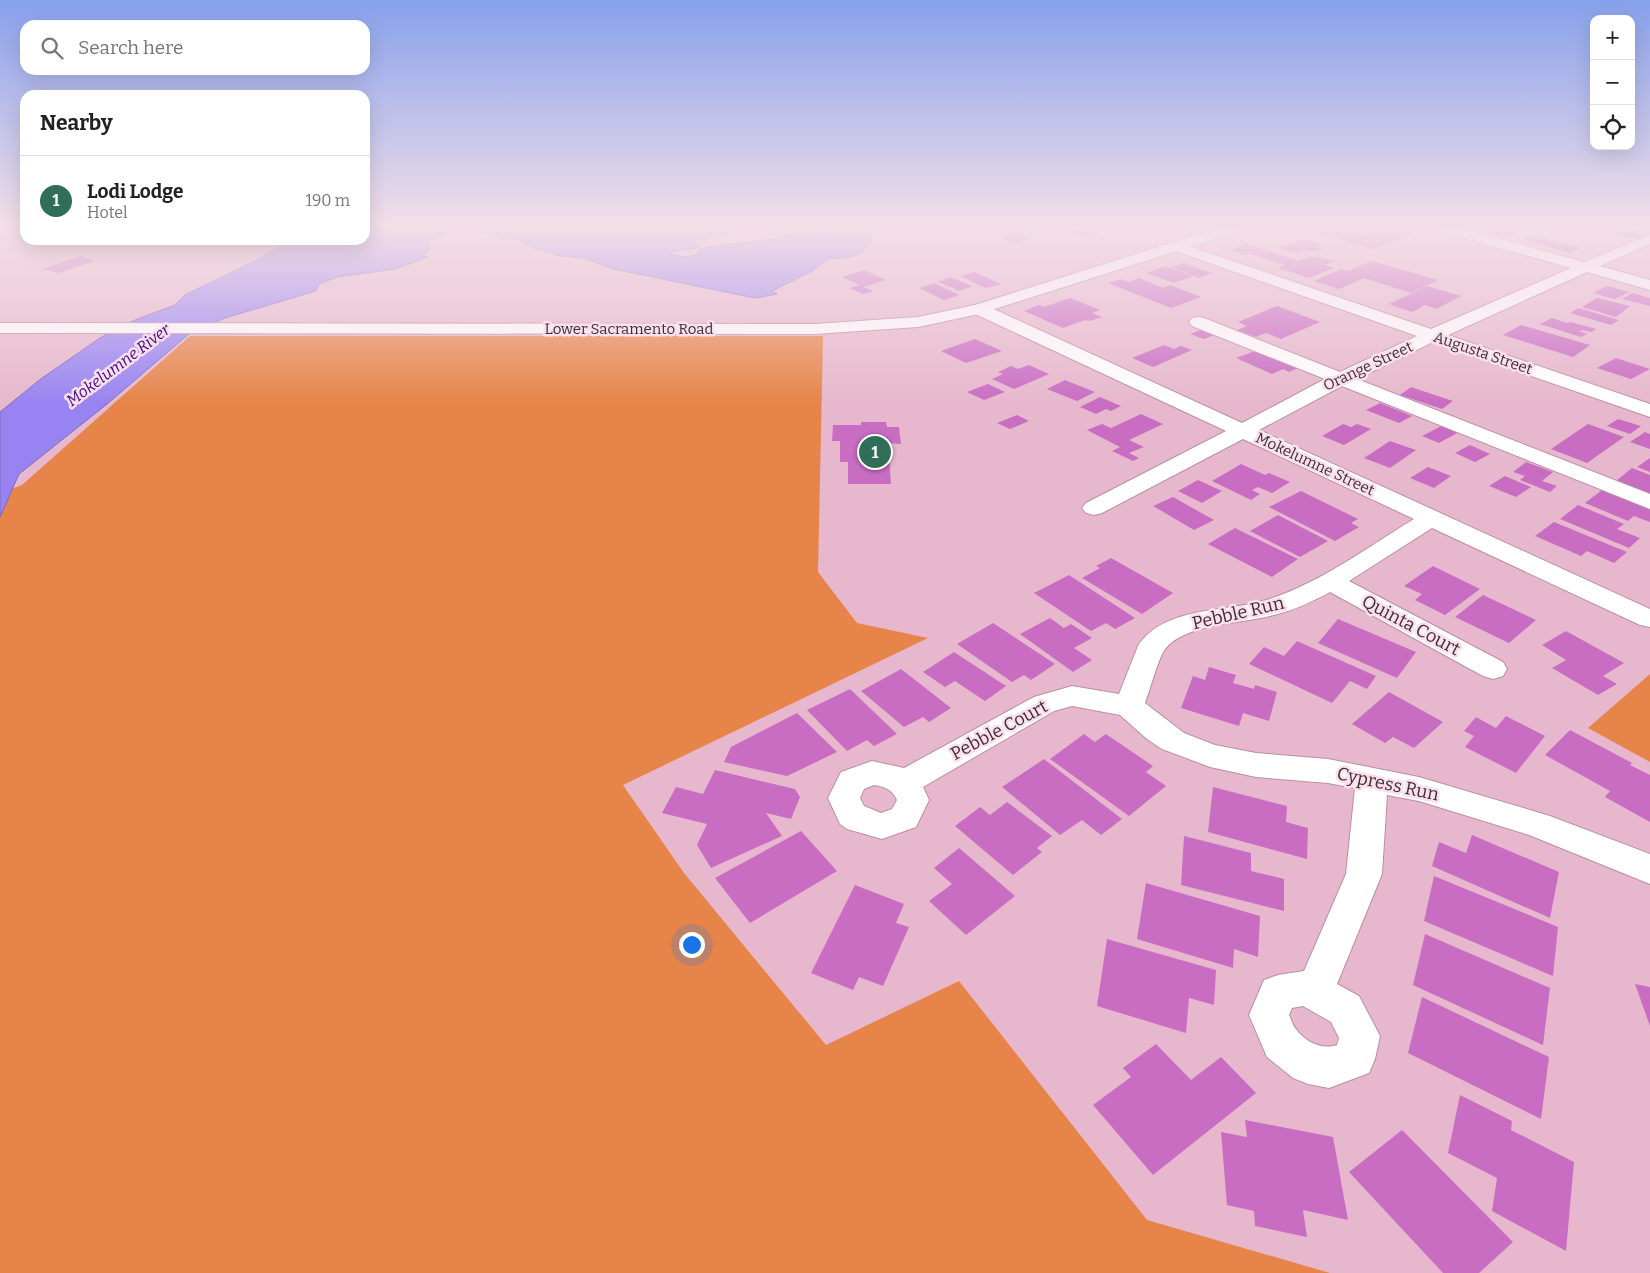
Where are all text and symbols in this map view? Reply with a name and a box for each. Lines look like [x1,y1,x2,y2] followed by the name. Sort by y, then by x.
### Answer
[1590,15,1635,150] map controls
[1590,15,1635,60] button: +
[20,20,370,75] search box
[38,34,66,62] icon: search
[78,36,183,59] text: Search here
[1590,60,1635,105] button: −
[1590,105,1635,150] button: locate
[40,110,113,136] text: Nearby
[87,180,183,203] text: Lodi Lodge
[53,191,59,210] text: 1
[305,191,350,210] text: 190 m
[87,203,128,222] text: Hotel
[62,319,175,410] water label: Mokelumne River
[545,320,714,338] street label: Lower Sacramento Road
[1431,328,1535,378] street label: Augusta Street
[1320,337,1416,395] street label: Orange Street
[1253,429,1378,500] street label: Mokelumne Street
[859,433,891,471] pin: 1
[1358,590,1464,660] street label: Quinta Court
[1190,592,1287,634] street label: Pebble Run
[947,695,1052,765] street label: Pebble Court
[1335,762,1442,806] street label: Cypress Run
[679,932,705,958] your location

